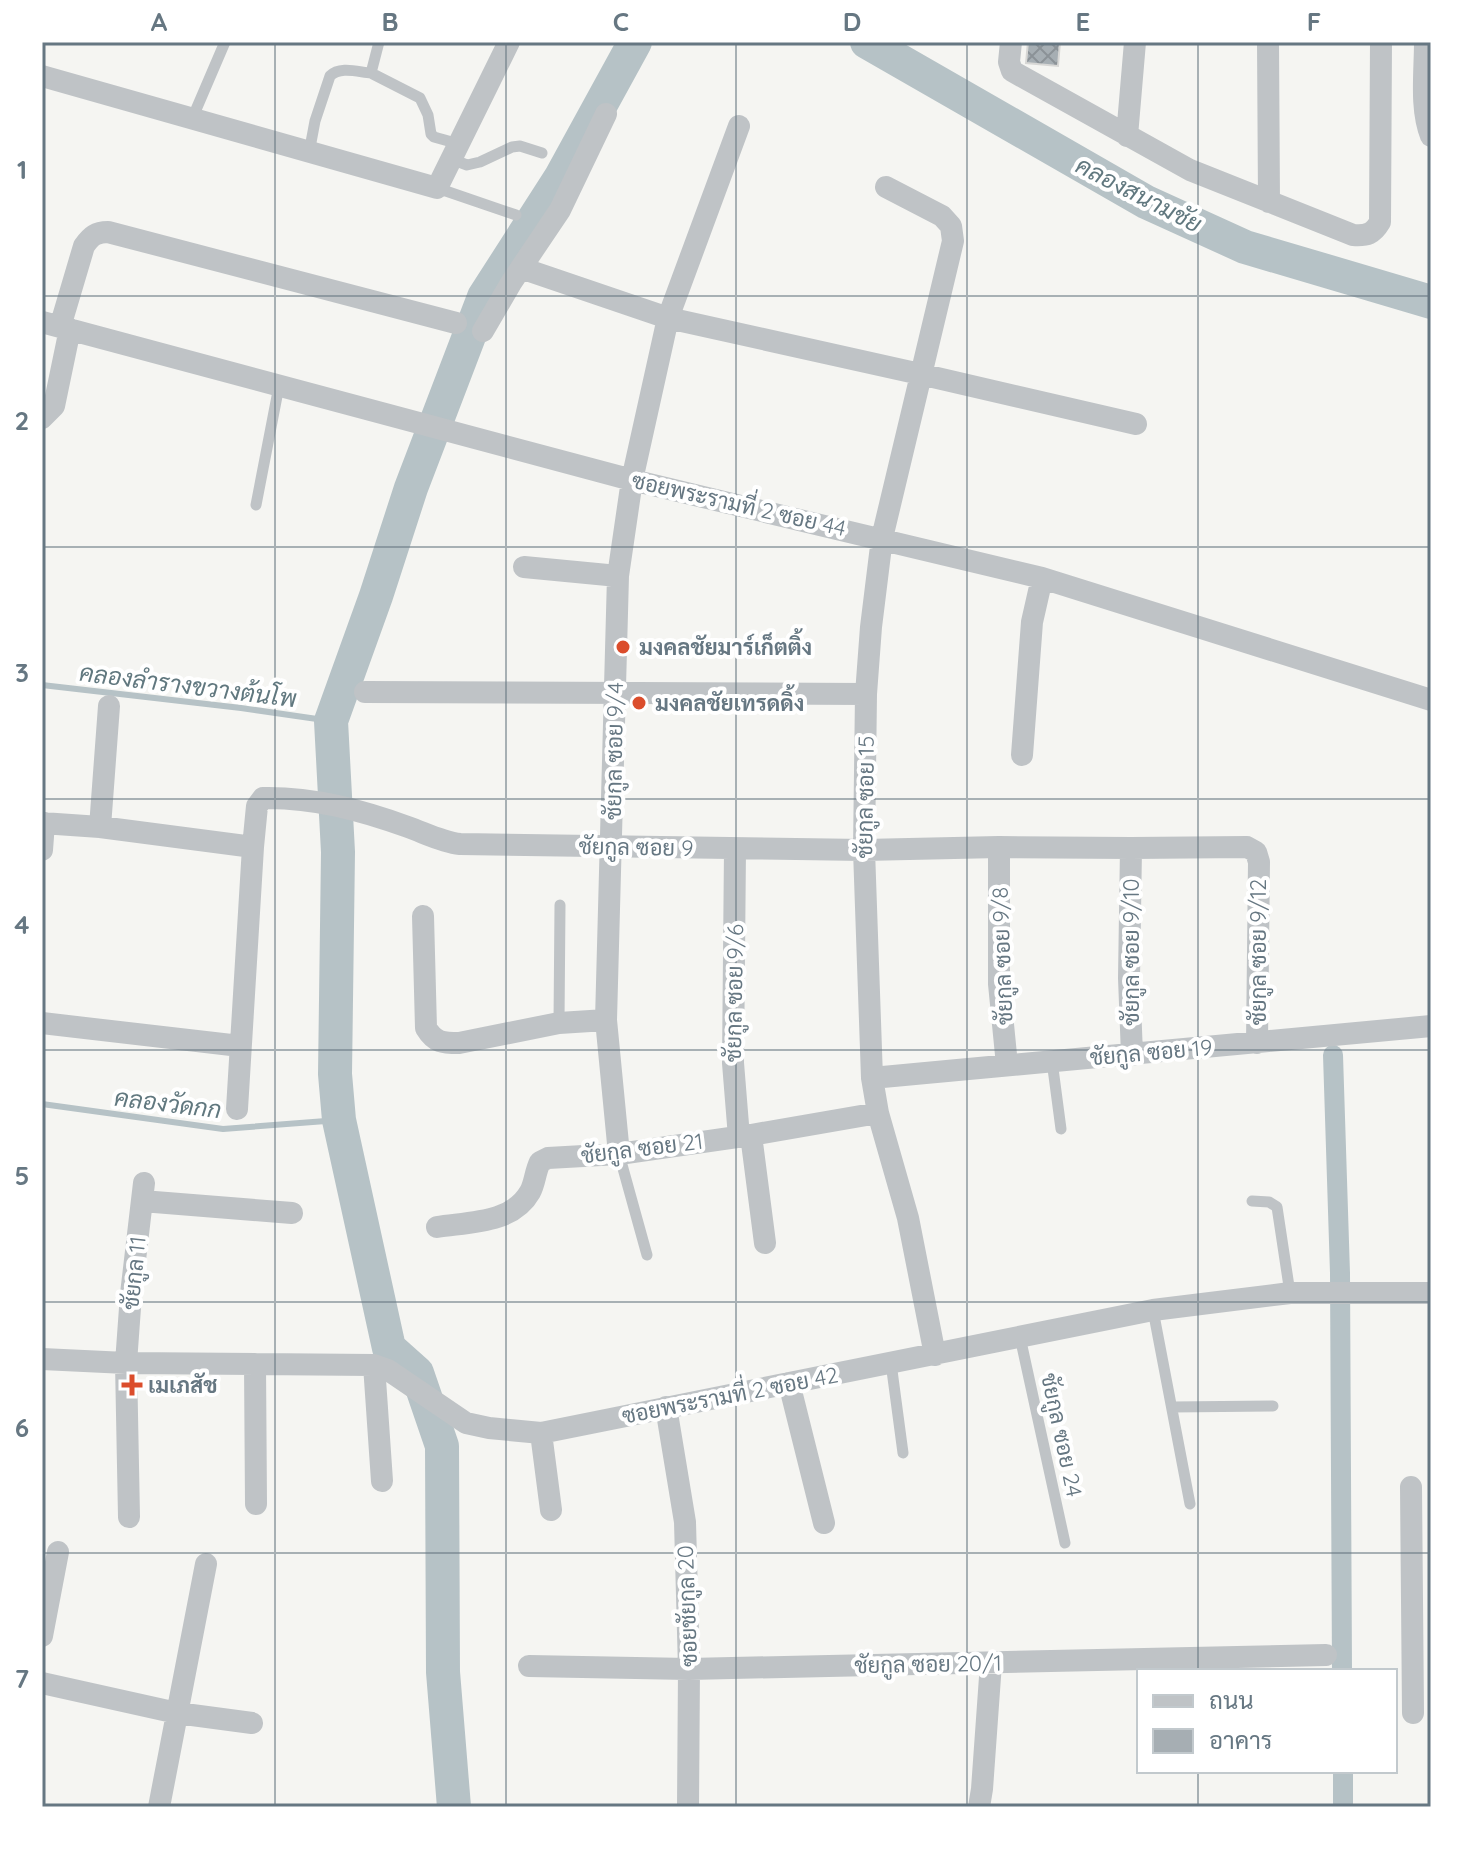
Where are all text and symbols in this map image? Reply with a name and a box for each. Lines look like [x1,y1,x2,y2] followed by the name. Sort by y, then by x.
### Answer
[151,5,168,38] text: A
[381,5,399,38] text: B
[613,5,629,38] text: C
[843,5,861,38] text: D
[1076,5,1090,38] text: E
[1307,5,1321,38] text: F
[1071,149,1207,239] water label: คลองสนามชัย
[17,153,27,186] text: 1
[15,404,29,437] text: 2
[629,461,850,542] street label: ซอยพระรามที่ 2 ซอย 44
[639,628,812,661] place label: มงคลชัยมาร์เก็ตติ้ง
[614,638,632,656] marker: มงคลชัยมาร์เก็ตติ้ง
[15,656,29,689] text: 3
[78,657,298,713] water label: คลองลำรางขวางต้นโพ
[599,682,631,820] street label: ชัยกูล ซอย 9/4
[655,684,804,717] place label: มงคลชัยเทรดดิ้ง
[630,694,648,712] marker: มงคลชัยเทรดดิ้ง
[850,735,882,859] street label: ชัยกูล ซอย 15
[578,832,694,864] street label: ชัยกูล ซอย 9
[1117,878,1147,1026] street label: ชัยกูล ซอย 9/10
[1244,879,1274,1025] street label: ชัยกูล ซอย 9/12
[986,886,1020,1025] street label: ชัยกูล ซอย 9/8
[14,908,30,941] text: 4
[719,924,751,1062] street label: ชัยกูล ซอย 9/6
[1089,1033,1214,1073] street label: ชัยกูล ซอย 19
[113,1082,223,1124] water label: คลองวัดกก
[579,1127,705,1171] street label: ชัยกูล ซอย 21
[15,1159,29,1192] text: 5
[116,1235,154,1311] street label: ชัยกูล 11
[619,1355,840,1430] street label: ซอยพระรามที่ 2 ซอย 42
[148,1371,218,1399] place label: เมเภสัช
[1033,1371,1089,1500] street label: ชัยกูล ซอย 24
[123,1376,141,1394] marker: เมเภสัช
[15,1411,29,1444] text: 6
[671,1545,705,1667] street label: ซอยชัยกูล 20
[854,1649,1002,1681] street label: ชัยกูล ซอย 20/1
[15,1662,29,1695] text: 7
[1137,1669,1397,1773] legend
[1209,1685,1254,1715] text: ถนน
[1209,1725,1272,1755] text: อาคาร

